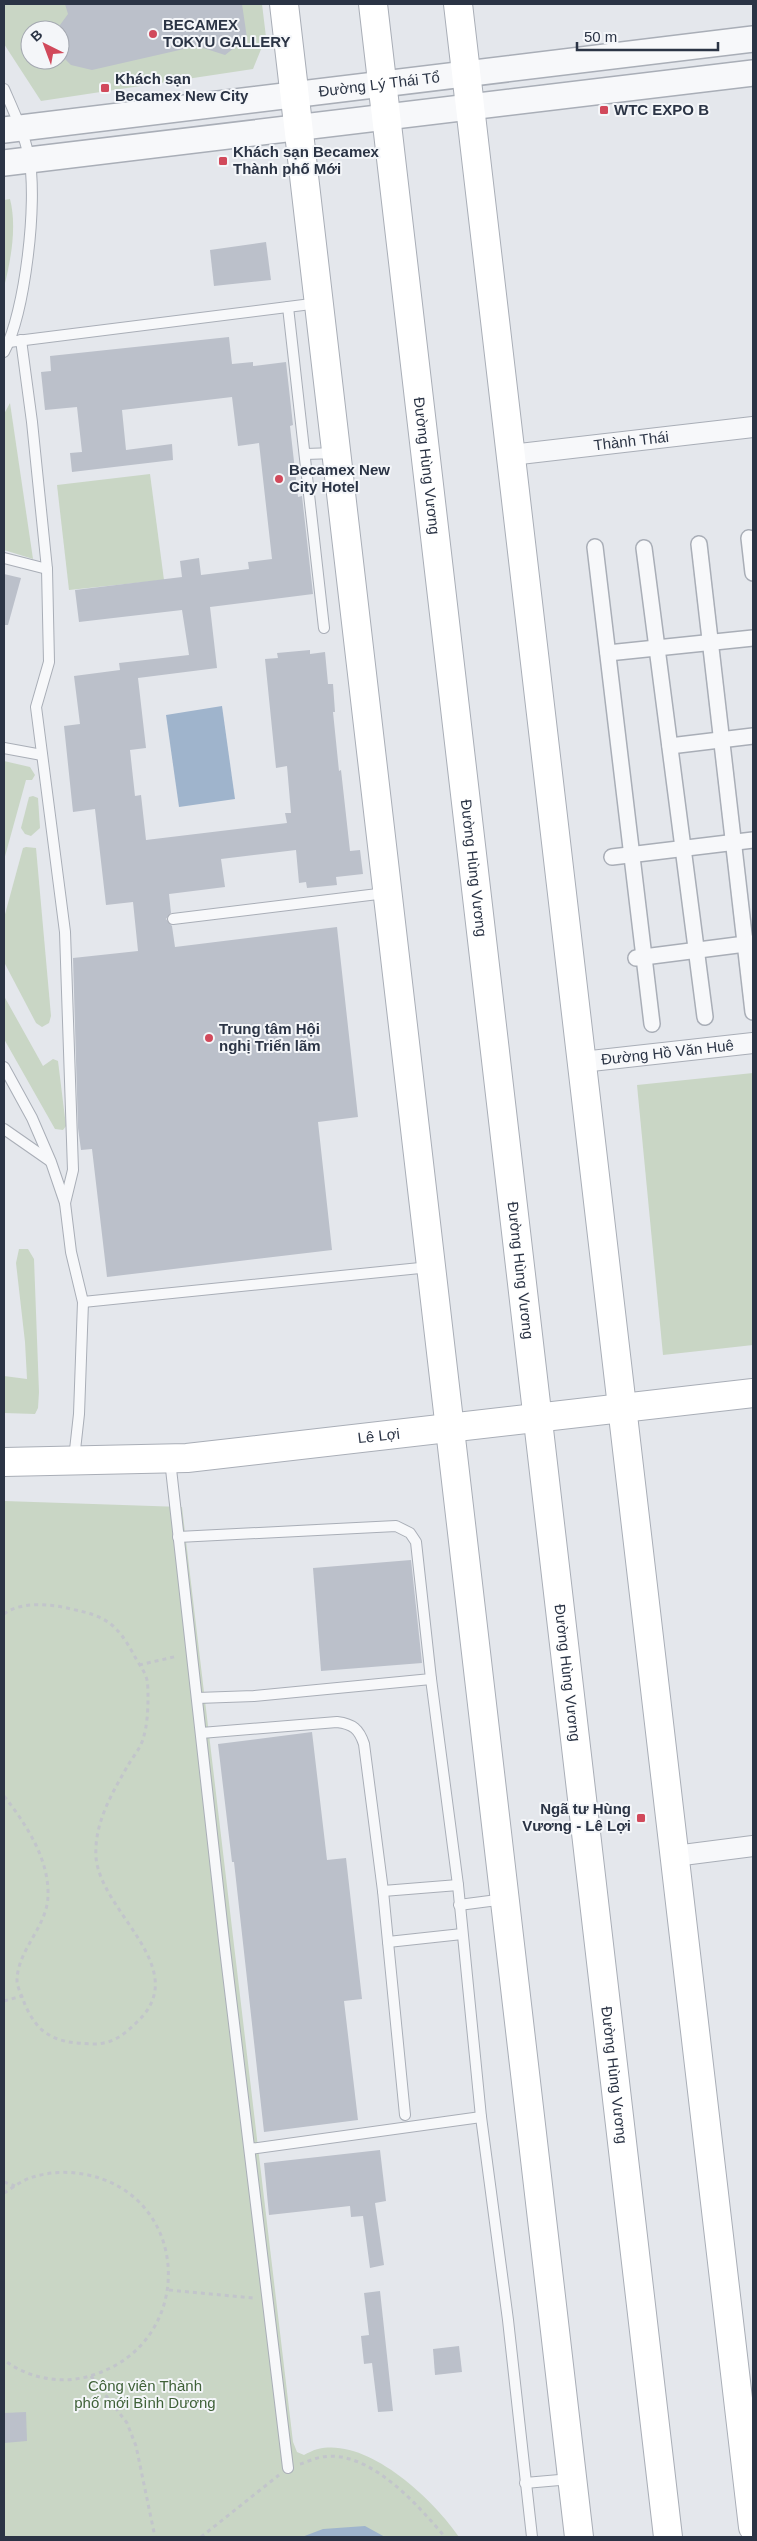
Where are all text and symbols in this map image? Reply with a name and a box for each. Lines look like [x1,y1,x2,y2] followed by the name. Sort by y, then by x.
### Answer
[163,16,291,50] place label: BECAMEX TOKYU GALLERY
[20,20,70,70] north arrow
[577,20,718,52] scale bar
[27,26,45,45] text: B
[147,28,159,40] marker: BECAMEX TOKYU GALLERY
[584,28,617,45] text: 50 m
[318,68,441,100] street label: Đường Lý Thái Tổ
[115,70,249,104] place label: Khách sạn Becamex New City
[99,82,111,94] marker: Khách sạn Becamex New City
[614,101,709,118] place label: WTC EXPO B
[598,104,610,116] marker: WTC EXPO B
[233,143,380,177] place label: Khách sạn Becamex Thành phố Mới
[217,155,229,167] marker: Khách sạn Becamex Thành phố Mới
[411,396,444,535] street label: Đường Hùng Vương
[593,428,670,453] street label: Thành Thái
[289,461,390,495] place label: Becamex New City Hotel
[273,473,285,485] marker: Becamex New City Hotel
[458,798,491,938] street label: Đường Hùng Vương
[219,1020,321,1054] place label: Trung tâm Hội nghị Triển lãm
[203,1032,215,1044] marker: Trung tâm Hội nghị Triển lãm
[600,1036,735,1068] street label: Đường Hồ Văn Huê
[505,1201,537,1340] street label: Đường Hùng Vương
[357,1425,401,1446] street label: Lê Lợi
[551,1603,584,1742] street label: Đường Hùng Vương
[522,1800,631,1834] place label: Ngã tư Hùng Vương - Lê Lợi
[635,1812,647,1824] marker: Ngã tư Hùng Vương - Lê Lợi
[598,2005,631,2145] street label: Đường Hùng Vương
[74,2377,216,2411] park label: Công viên Thành phố mới Bình Dương

